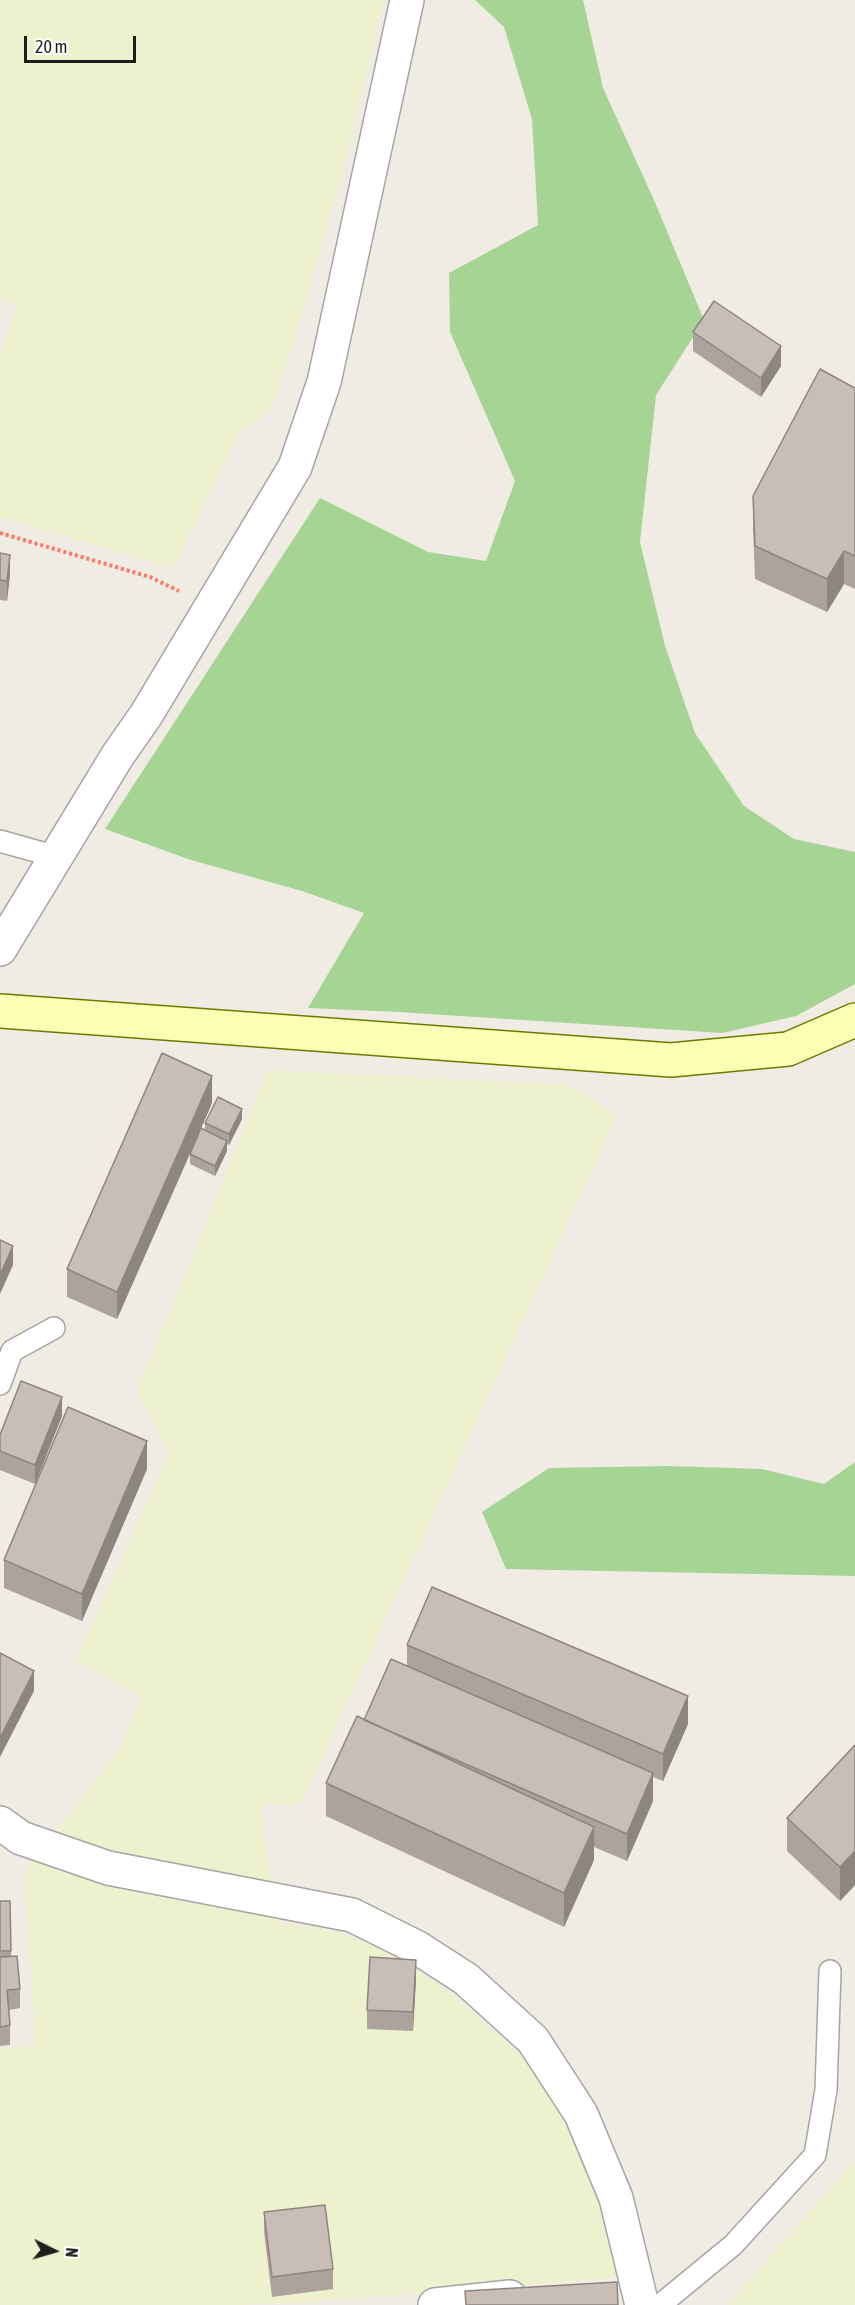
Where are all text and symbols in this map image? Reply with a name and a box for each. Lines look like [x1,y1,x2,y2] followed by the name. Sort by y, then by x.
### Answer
[27,24,140,62] scale bar
[35,36,67,57] text: 20 m
[24,2221,84,2281] north arrow
[63,2247,81,2258] text: N

